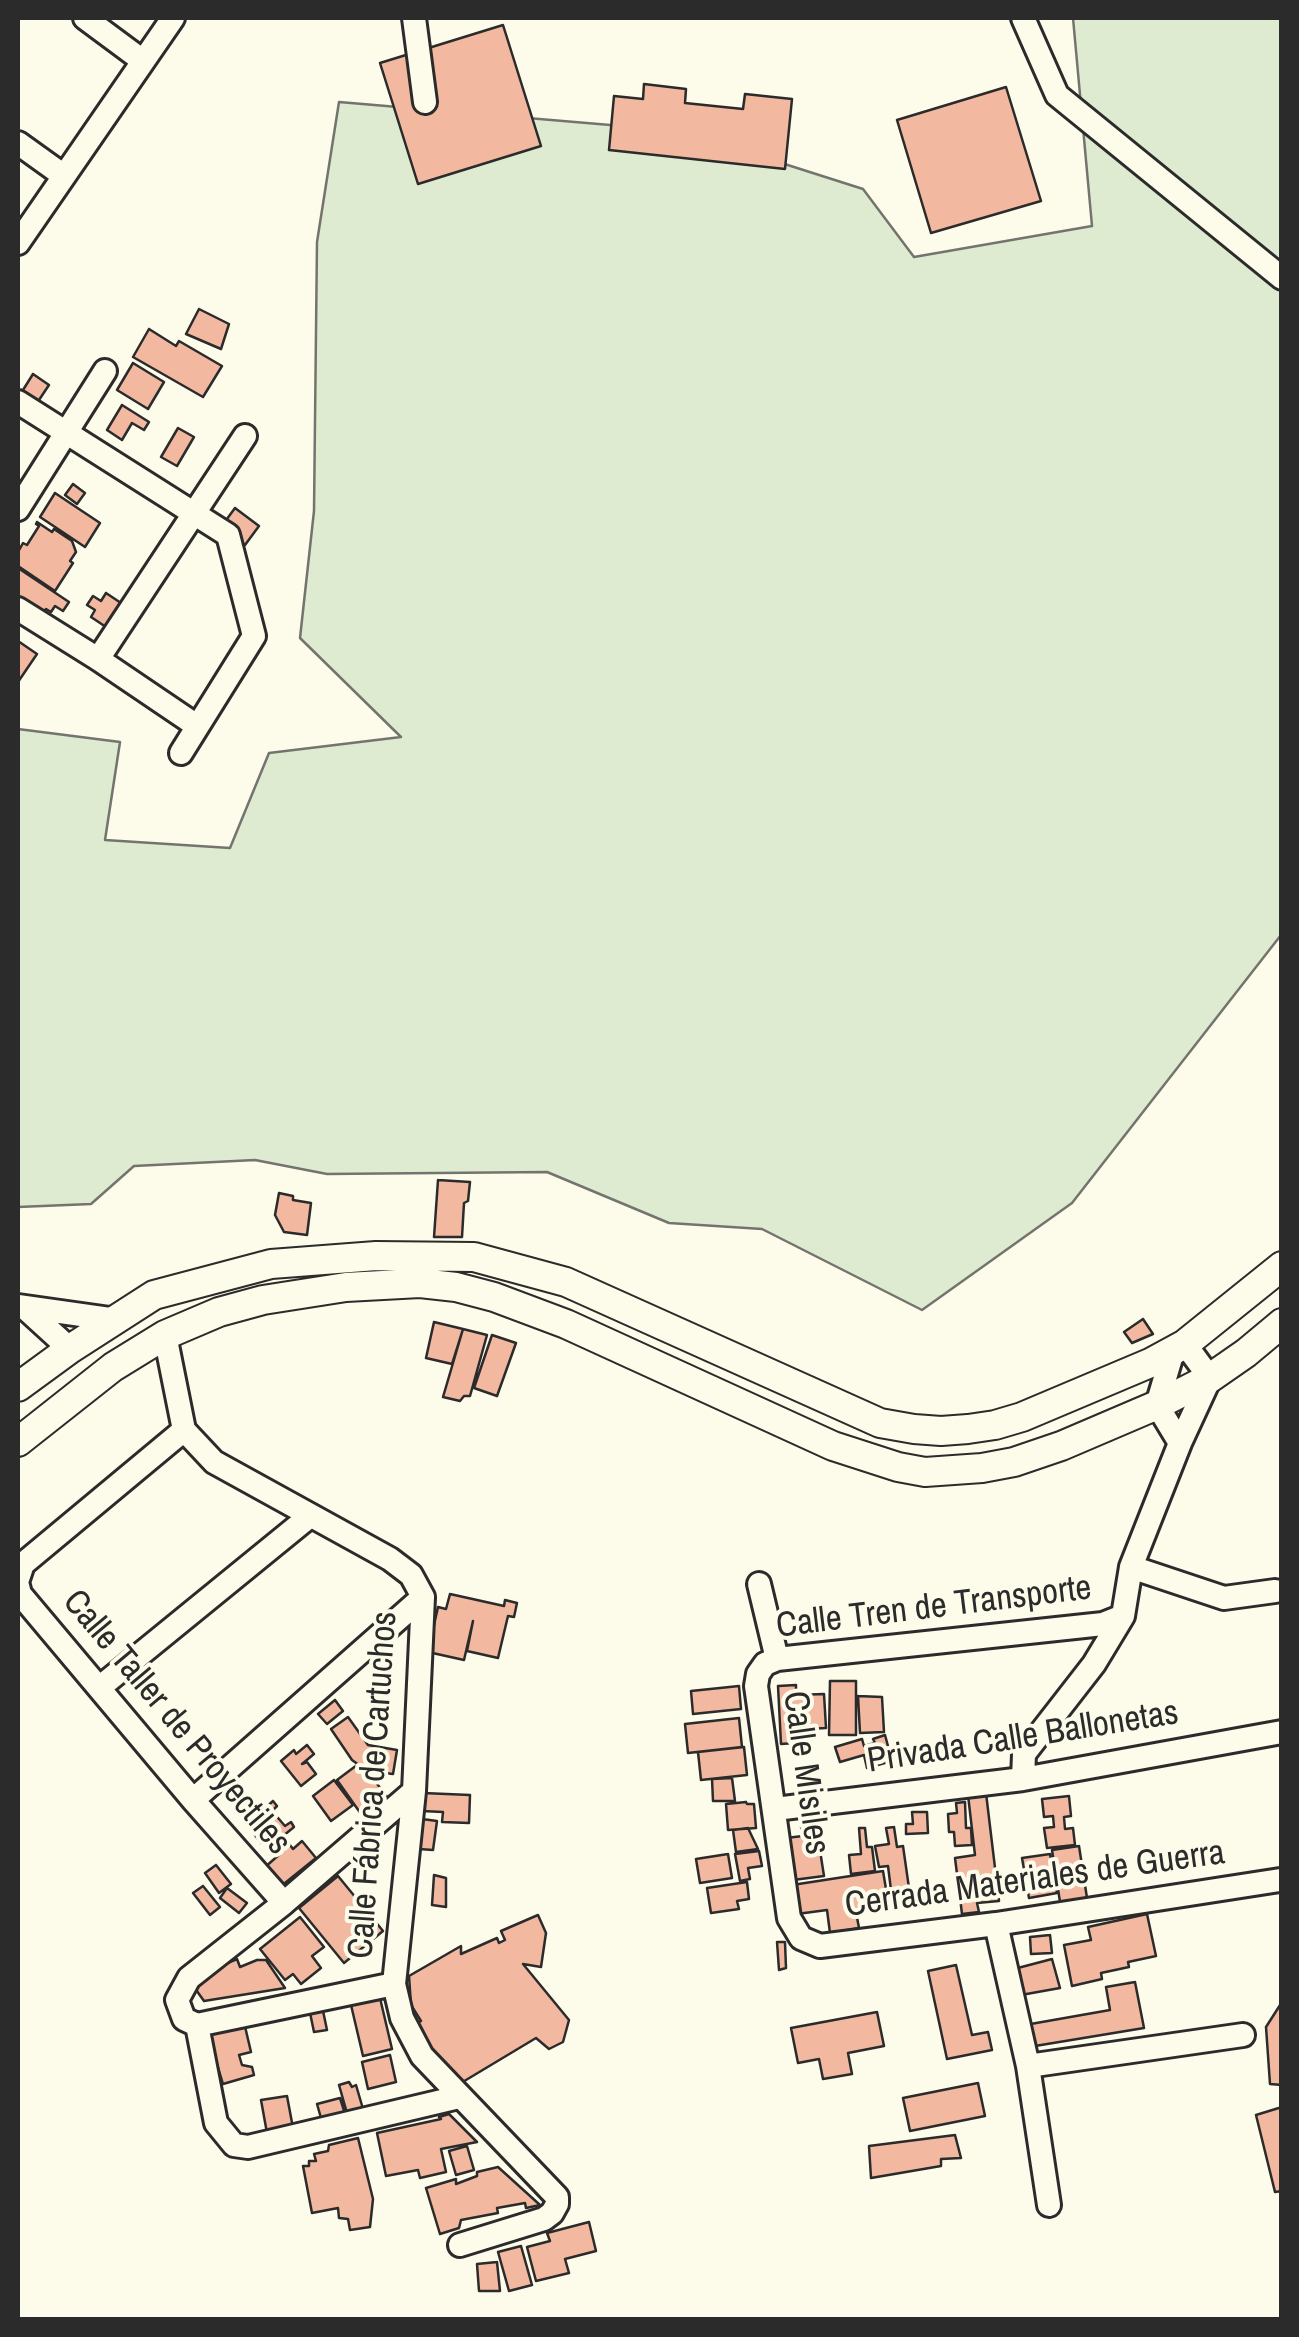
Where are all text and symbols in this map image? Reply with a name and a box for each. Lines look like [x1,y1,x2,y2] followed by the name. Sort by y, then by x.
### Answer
[774,1568,1094,1648] street label: Calle Tren de Transporte
[53,1582,299,1864] street label: Calle Taller de Proyectiles
[341,1610,407,1960] street label: Calle Fábrica de Cartuchos
[773,1689,837,1857] street label: Calle Misiles
[865,1693,1181,1783] street label: Privada Calle Ballonetas
[843,1833,1227,1927] street label: Cerrada Materiales de Guerra

